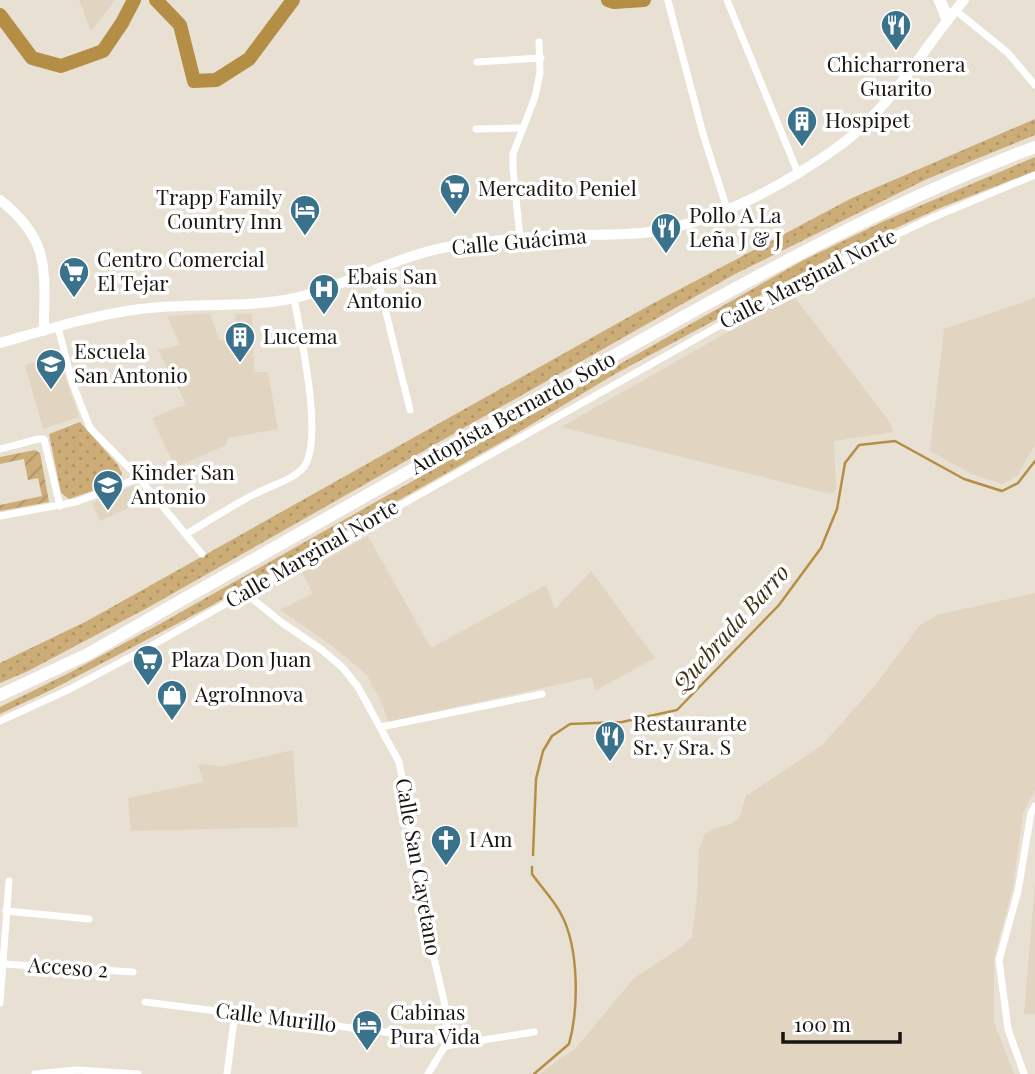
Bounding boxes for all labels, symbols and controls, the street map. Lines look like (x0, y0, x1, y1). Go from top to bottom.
restaurant icon: Chicharronera Guarito (879, 8, 913, 52)
place label: Chicharronera Guarito (827, 49, 966, 101)
building icon: Hospipet (785, 104, 819, 148)
place label: Hospipet (825, 105, 911, 133)
supermarket icon: Mercadito Peniel (438, 172, 472, 216)
place label: Mercadito Peniel (478, 173, 637, 201)
place label: Trapp Family Country Inn (156, 182, 282, 234)
hotel icon: Trapp Family Country Inn (288, 193, 322, 237)
place label: Pollo A La Leña J & J (689, 200, 782, 252)
restaurant icon: Pollo A La Leña J & J (649, 211, 683, 255)
street label: Calle Guácima (450, 220, 588, 260)
street label: Calle Marginal Norte (714, 220, 900, 334)
place label: Centro Comercial El Tejar (97, 244, 265, 296)
supermarket icon: Centro Comercial El Tejar (57, 255, 91, 299)
place label: Ebais San Antonio (346, 261, 438, 313)
hospital icon: Ebais San Antonio (307, 272, 341, 316)
building icon: Lucema (223, 320, 257, 364)
place label: Lucema (263, 321, 338, 349)
place label: Escuela San Antonio (74, 336, 188, 388)
street label: Autopista Bernardo Soto (404, 343, 619, 480)
school or university icon: Escuela San Antonio (34, 347, 68, 391)
place label: Kinder San Antonio (130, 457, 235, 509)
school or university icon: Kinder San Antonio (91, 468, 125, 512)
street label: Calle Marginal Norte (219, 491, 403, 613)
water label: Quebrada Barro (663, 557, 795, 699)
supermarket icon: Plaza Don Juan (131, 643, 165, 687)
place label: Plaza Don Juan (171, 644, 312, 672)
shop icon: AgroInnova (155, 678, 189, 722)
place label: AgroInnova (194, 679, 304, 707)
place label: Restaurante Sr. y Sra. S (633, 708, 747, 760)
restaurant icon: Restaurante Sr. y Sra. S (593, 719, 627, 763)
street label: Calle San Cayetano (391, 776, 449, 958)
church icon: I Am (429, 823, 463, 867)
place label: I Am (469, 824, 513, 852)
street label: Acceso 2 (26, 949, 109, 983)
street label: Calle Murillo (214, 995, 338, 1037)
place label: Cabinas Pura Vida (390, 997, 481, 1049)
scale bar (783, 1000, 900, 1044)
hotel icon: Cabinas Pura Vida (350, 1008, 384, 1052)
text: 100 m (794, 1009, 851, 1037)

